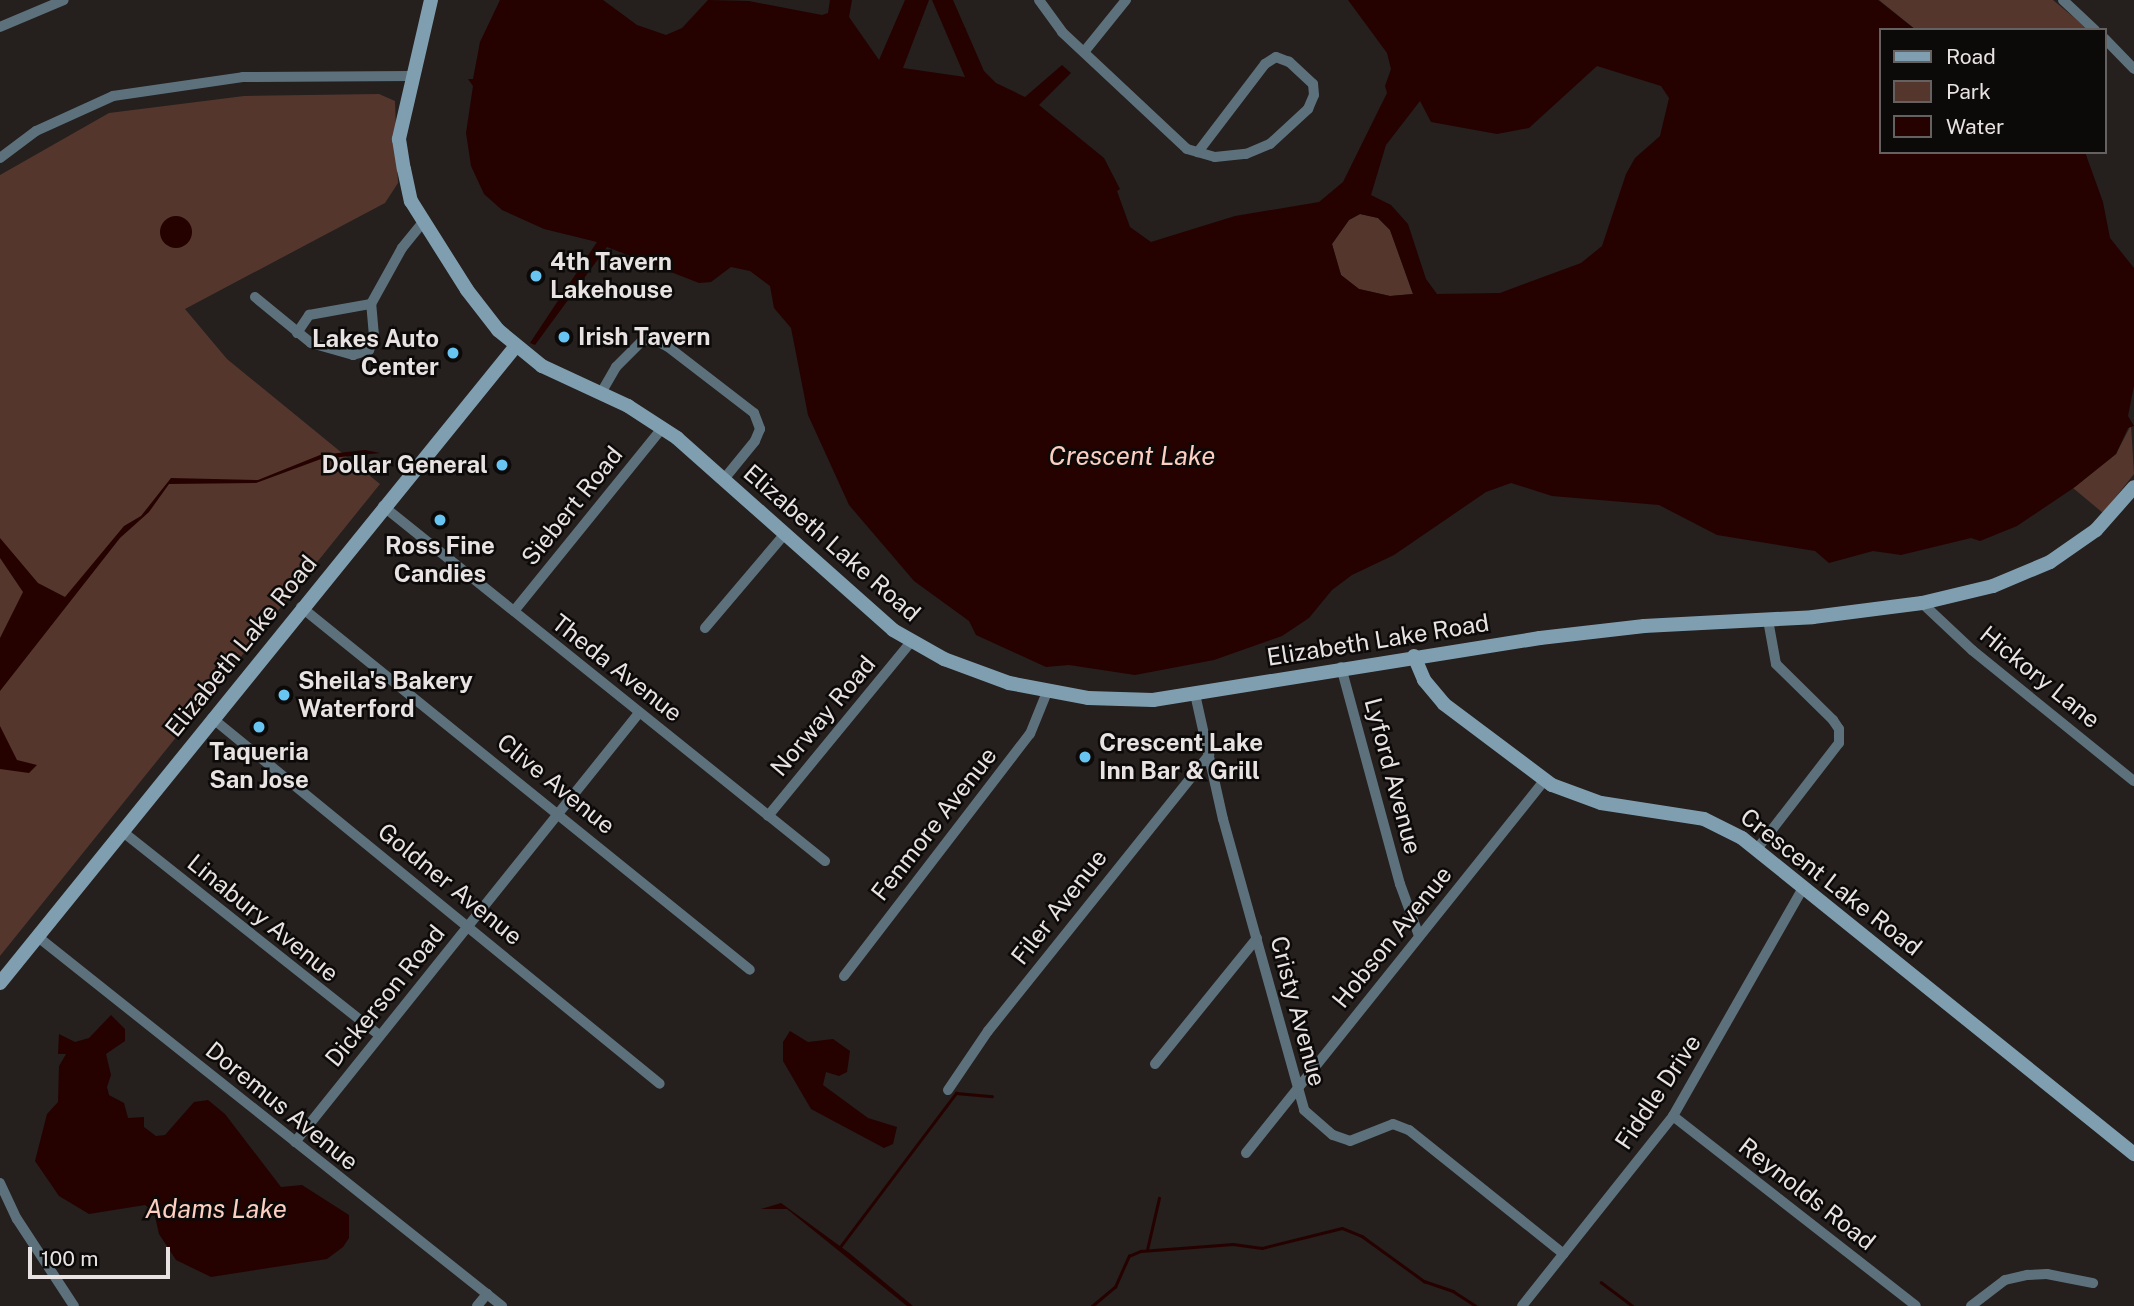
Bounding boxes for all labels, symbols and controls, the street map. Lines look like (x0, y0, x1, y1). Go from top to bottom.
legend (1878, 28, 2106, 154)
text: Road (1946, 44, 1996, 69)
text: Park (1946, 79, 1991, 104)
text: Water (1946, 114, 2004, 139)
place label: 4th Tavern Lakehouse (550, 248, 673, 304)
marker: 4th Tavern Lakehouse (528, 268, 544, 284)
place label: Irish Tavern (578, 323, 711, 351)
place label: Lakes Auto Center (312, 325, 439, 381)
marker: Irish Tavern (556, 329, 572, 345)
marker: Lakes Auto Center (445, 345, 461, 361)
water label: Crescent Lake (1049, 440, 1215, 472)
street label: Siebert Road (515, 441, 629, 571)
place label: Dollar General (321, 451, 488, 479)
marker: Dollar General (494, 457, 510, 473)
street label: Elizabeth Lake Road (738, 458, 926, 628)
marker: Ross Fine Candies (432, 512, 448, 528)
place label: Ross Fine Candies (385, 532, 495, 588)
street label: Elizabeth Lake Road (159, 550, 323, 742)
street label: Theda Avenue (546, 608, 688, 728)
street label: Elizabeth Lake Road (1265, 608, 1491, 672)
street label: Hickory Lane (1974, 620, 2106, 734)
street label: Norway Road (764, 650, 882, 782)
place label: Sheila's Bakery Waterford (298, 667, 473, 723)
marker: Sheila's Bakery Waterford (276, 687, 292, 703)
street label: Lyford Avenue (1358, 695, 1428, 857)
marker: Taqueria San Jose (251, 719, 267, 735)
street label: Clive Avenue (491, 728, 621, 840)
place label: Crescent Lake Inn Bar & Grill (1099, 729, 1263, 785)
place label: Taqueria San Jose (209, 738, 309, 794)
street label: Fenmore Avenue (865, 742, 1003, 906)
marker: Crescent Lake Inn Bar & Grill (1077, 749, 1093, 765)
street label: Crescent Lake Road (1735, 802, 1927, 962)
street label: Goldner Avenue (372, 817, 528, 951)
street label: Filer Avenue (1005, 844, 1113, 970)
street label: Linabury Avenue (182, 848, 344, 988)
street label: Hobson Avenue (1326, 860, 1458, 1014)
street label: Dickerson Road (319, 920, 451, 1072)
street label: Cristy Avenue (1264, 933, 1332, 1089)
street label: Fiddle Drive (1609, 1029, 1707, 1155)
street label: Doremus Avenue (200, 1036, 364, 1176)
street label: Reynolds Road (1733, 1132, 1881, 1256)
water label: Adams Lake (145, 1193, 287, 1225)
scale bar (32, 1232, 173, 1276)
text: 100 m (41, 1246, 98, 1271)

